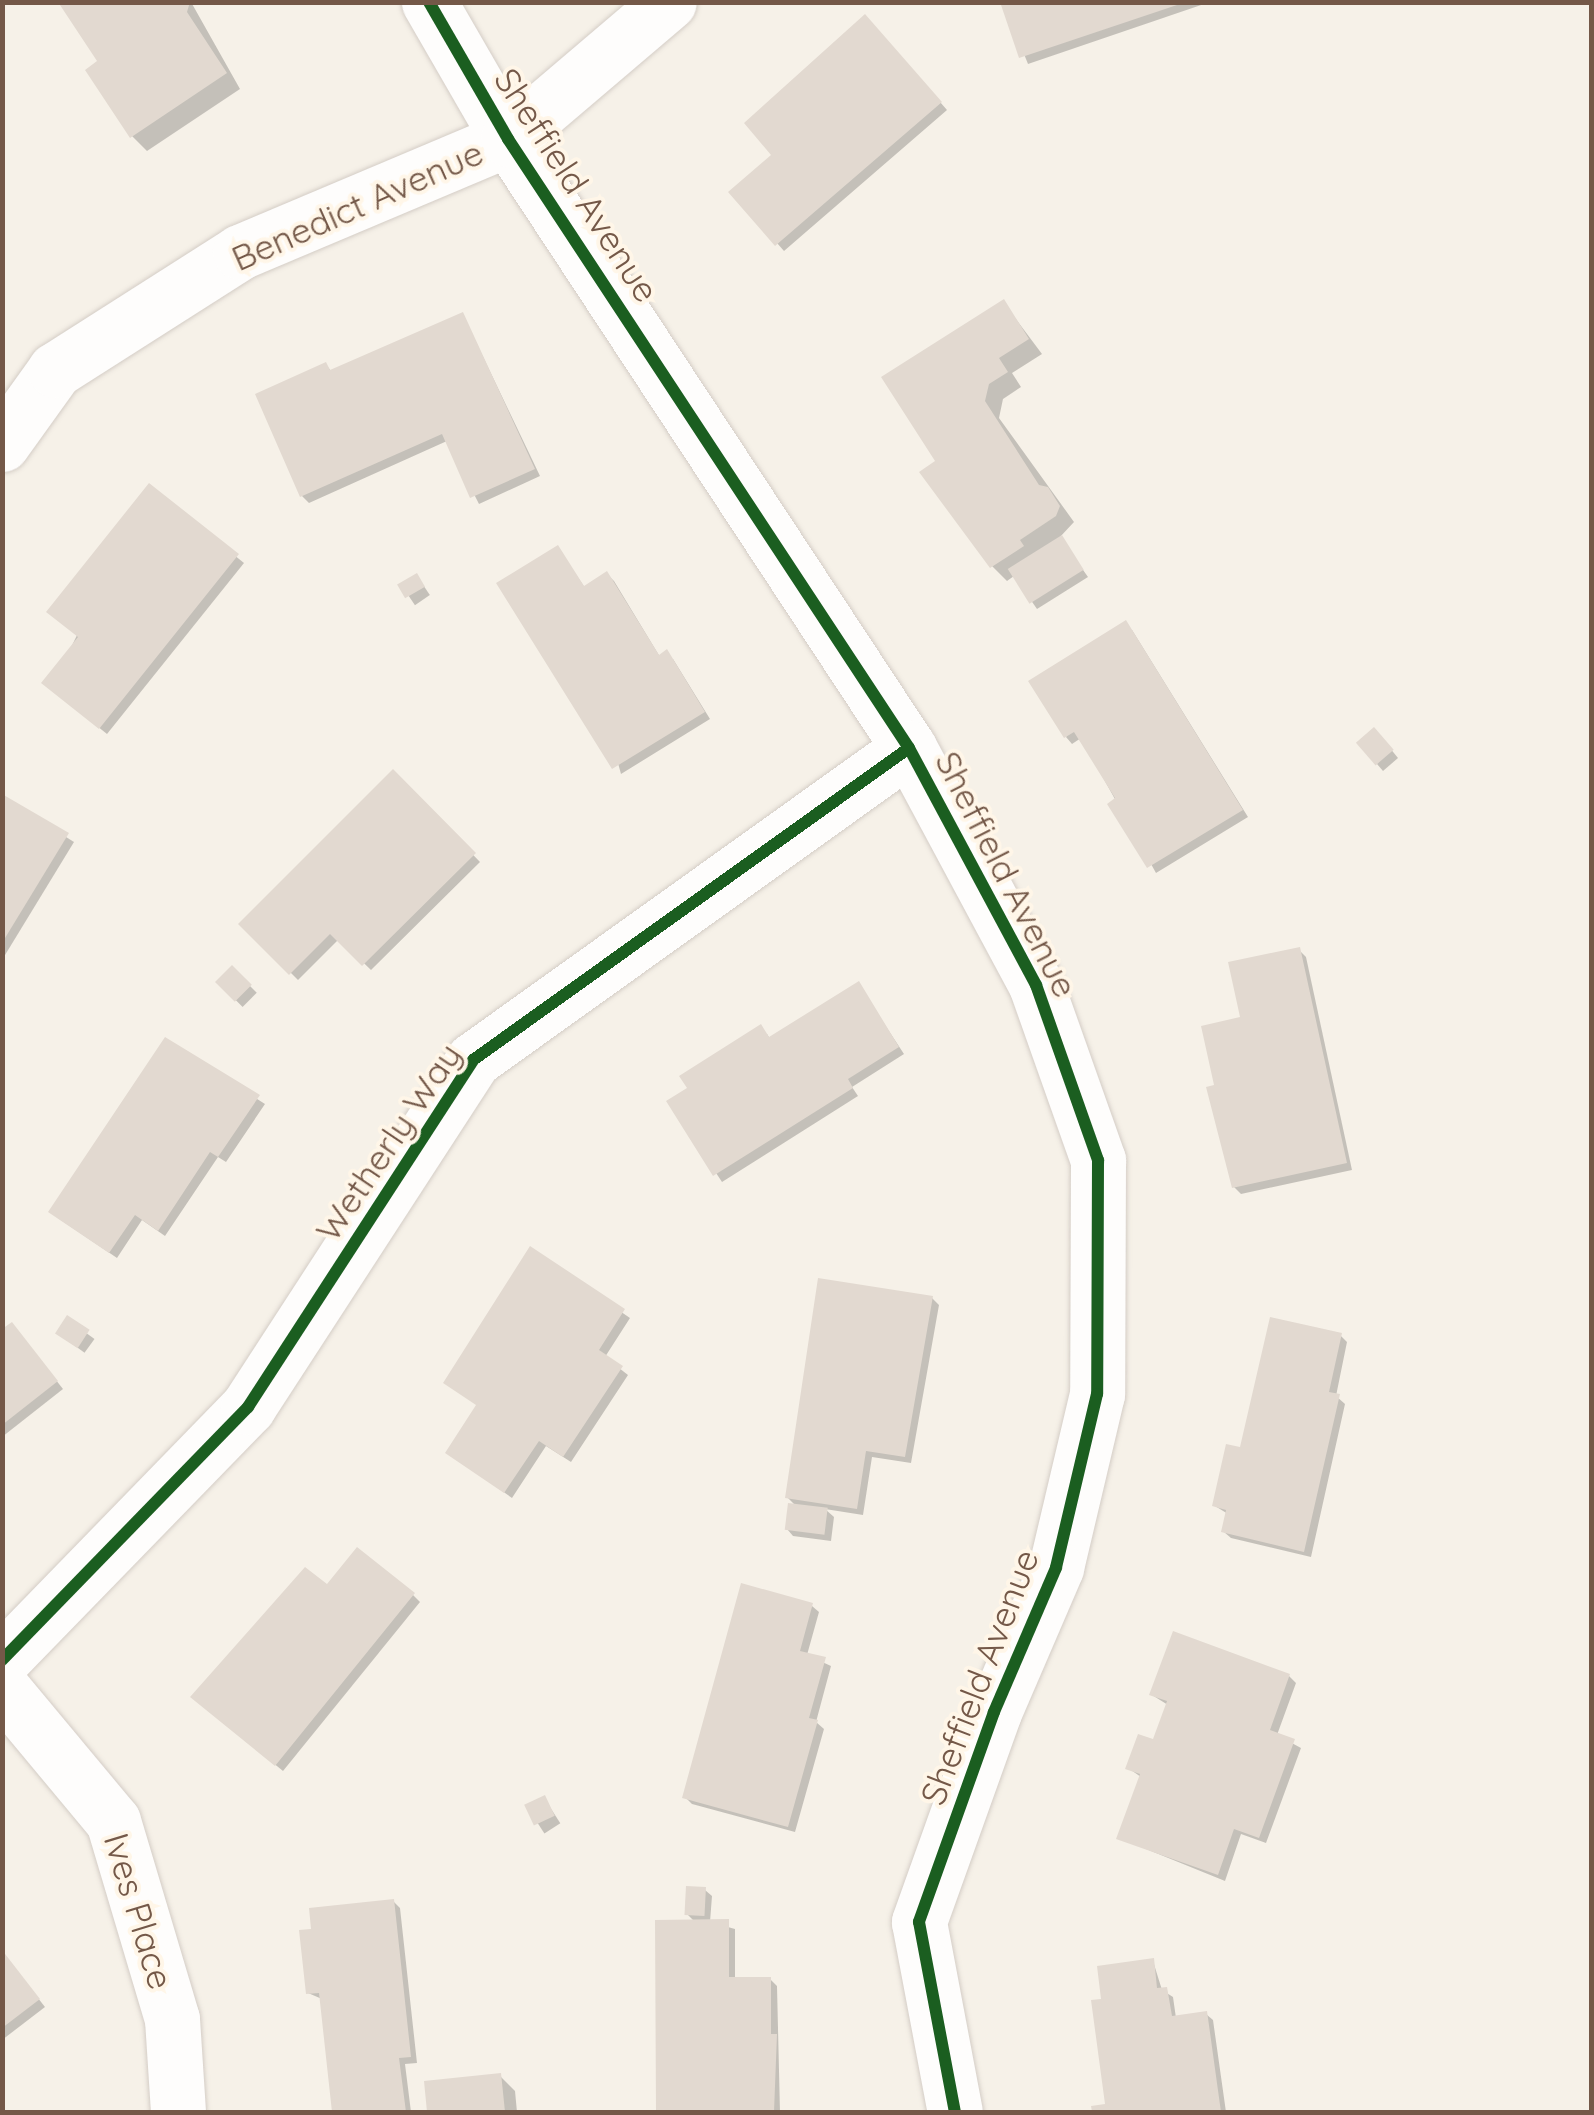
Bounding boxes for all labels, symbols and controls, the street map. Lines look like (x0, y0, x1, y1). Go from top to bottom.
street label: Sheffield Avenue (486, 60, 668, 310)
street label: Benedict Avenue (225, 131, 489, 279)
street label: Sheffield Avenue (927, 744, 1087, 1004)
street label: Wetherly Way (306, 1035, 470, 1249)
street label: Sheffield Avenue (911, 1543, 1047, 1811)
street label: Ives Place (95, 1828, 183, 1994)

